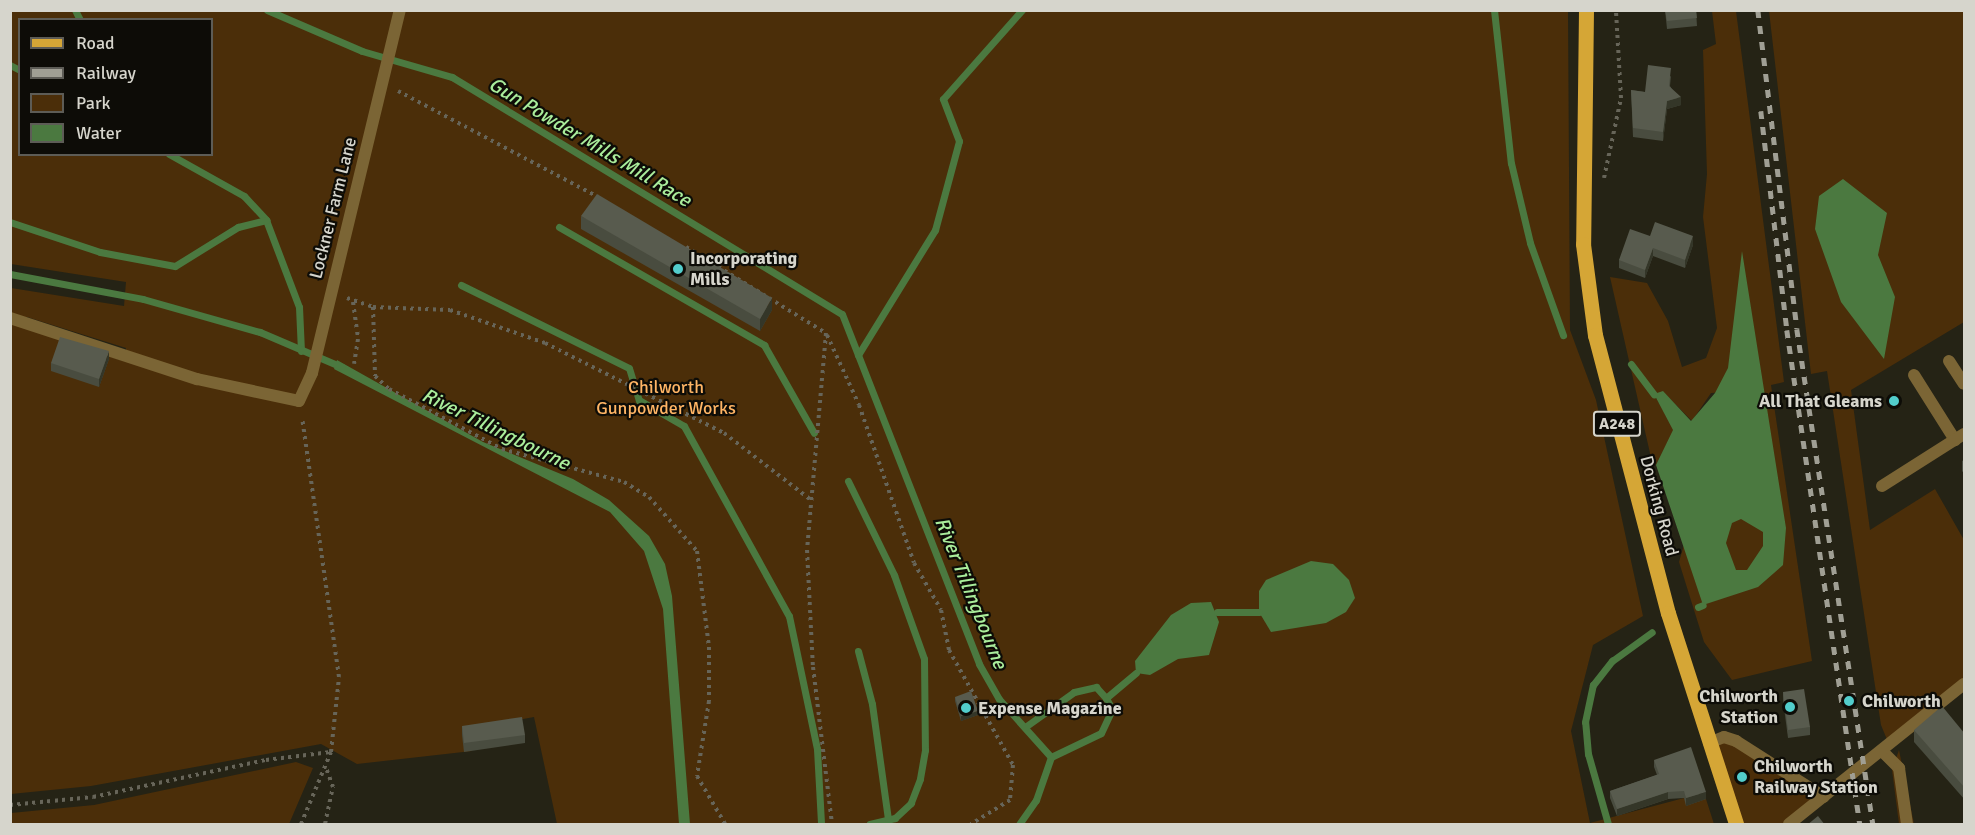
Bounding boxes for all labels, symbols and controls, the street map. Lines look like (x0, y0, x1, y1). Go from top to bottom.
legend (18, 18, 213, 156)
text: Road (76, 32, 115, 54)
text: Railway (76, 62, 136, 84)
water label: Gun Powder Mills Mill Race (484, 72, 696, 212)
text: Park (76, 92, 111, 114)
text: Water (76, 122, 121, 144)
street label: Lockner Farm Lane (305, 135, 361, 281)
place label: Incorporating Mills (690, 248, 797, 290)
marker: Incorporating Mills (671, 262, 685, 276)
park label: Chilworth Gunpowder Works (596, 377, 736, 420)
water label: River Tillingbourne (418, 383, 574, 475)
place label: All That Gleams (1759, 390, 1882, 412)
marker: All That Gleams (1887, 394, 1901, 408)
road number: A248 (1592, 411, 1642, 437)
street label: Dorking Road (1635, 453, 1683, 559)
water label: River Tillingbourne (930, 514, 1012, 672)
place label: Chilworth Station (1699, 686, 1778, 728)
place label: Chilworth (1862, 690, 1941, 712)
marker: Chilworth (1840, 692, 1858, 710)
place label: Expense Magazine (978, 697, 1122, 719)
marker: Chilworth Station (1783, 700, 1797, 714)
marker: Expense Magazine (959, 701, 973, 715)
place label: Chilworth Railway Station (1754, 756, 1878, 798)
marker: Chilworth Railway Station (1735, 770, 1749, 784)

